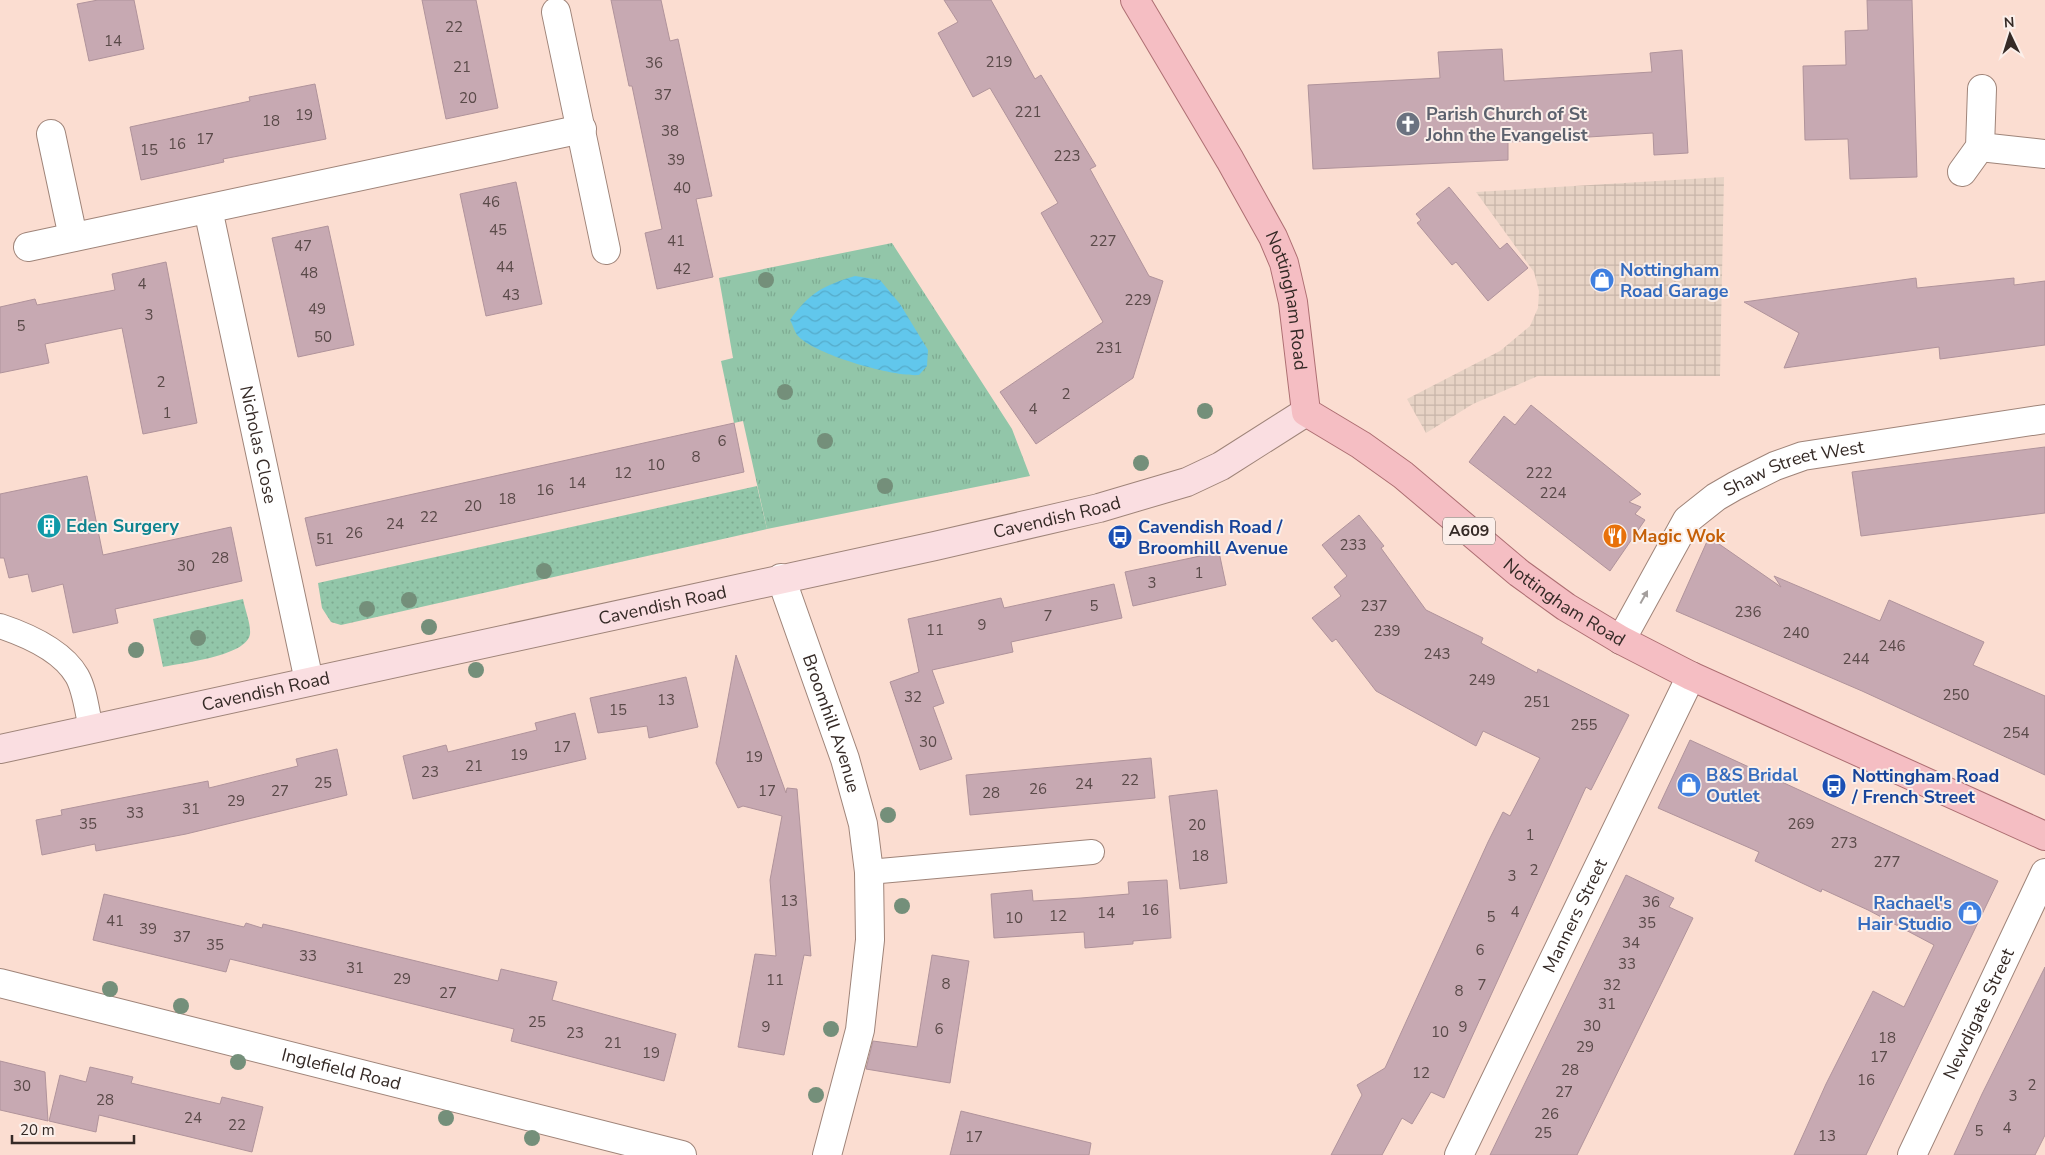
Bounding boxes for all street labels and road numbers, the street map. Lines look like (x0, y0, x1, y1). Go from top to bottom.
street label: Nottingham Road (1260, 227, 1313, 372)
street label: Nicholas Close (234, 384, 283, 506)
street label: Shaw Street West (1719, 435, 1866, 502)
street label: Cavendish Road (991, 490, 1124, 544)
road number: A609 (1443, 518, 1495, 544)
street label: Nottingham Road (1498, 553, 1630, 652)
street label: Cavendish Road (596, 580, 729, 631)
street label: Broomhill Avenue (797, 651, 866, 795)
street label: Cavendish Road (200, 666, 332, 717)
street label: Manners Street (1537, 854, 1613, 977)
street label: Newdigate Street (1937, 944, 2020, 1083)
street label: Inglefield Road (279, 1043, 403, 1096)

